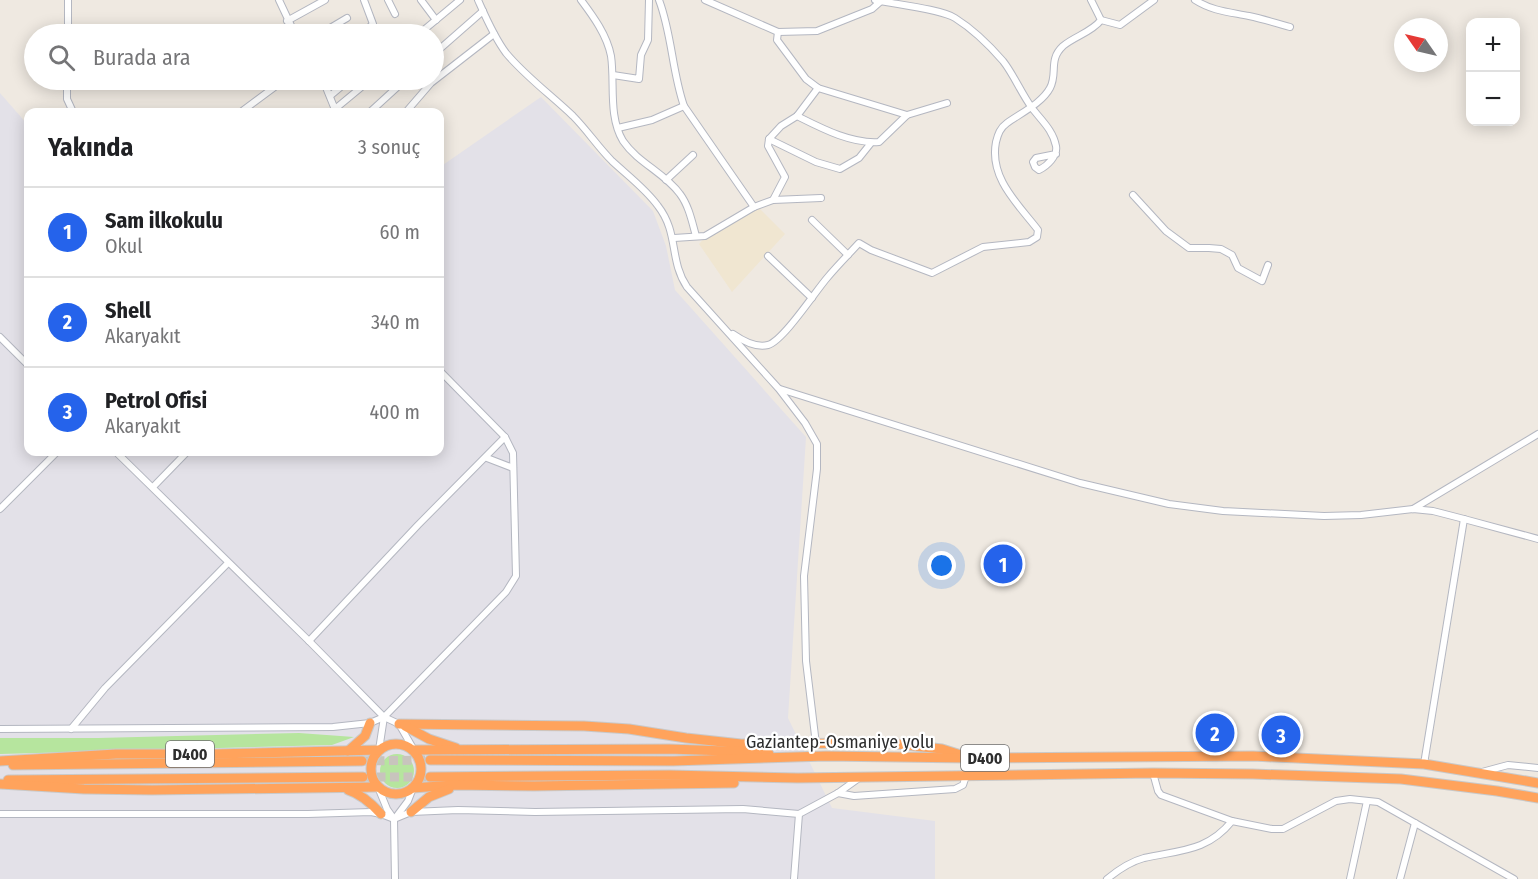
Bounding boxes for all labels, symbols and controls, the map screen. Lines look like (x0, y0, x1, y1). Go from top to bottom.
north arrow (1394, 18, 1448, 72)
map controls (1466, 18, 1520, 126)
button: + (1466, 18, 1520, 72)
search box (24, 24, 444, 90)
icon: search (45, 41, 78, 74)
text: Burada ara (93, 44, 191, 71)
button: − (1466, 72, 1520, 126)
text: Yakında (48, 132, 133, 163)
text: 3 sonuç (358, 135, 420, 159)
text: Sam ilkokulu (105, 207, 223, 234)
text: 1 (63, 220, 72, 244)
text: 60 m (380, 220, 420, 244)
text: Okul (105, 234, 142, 258)
text: Shell (105, 297, 151, 324)
text: 2 (63, 310, 72, 334)
text: 340 m (371, 310, 420, 334)
text: Akaryakıt (105, 324, 181, 348)
text: Petrol Ofisi (105, 387, 207, 414)
text: 3 (63, 400, 72, 424)
text: 400 m (369, 400, 420, 424)
text: Akaryakıt (105, 414, 181, 438)
pin: 1 (984, 542, 1022, 586)
your location (927, 551, 956, 580)
pin: 2 (1196, 710, 1234, 756)
pin: 3 (1262, 712, 1300, 758)
street label: Gaziantep-Osmaniye yolu (746, 731, 934, 753)
road number: D400 (166, 741, 214, 767)
road number: D400 (961, 745, 1009, 771)

